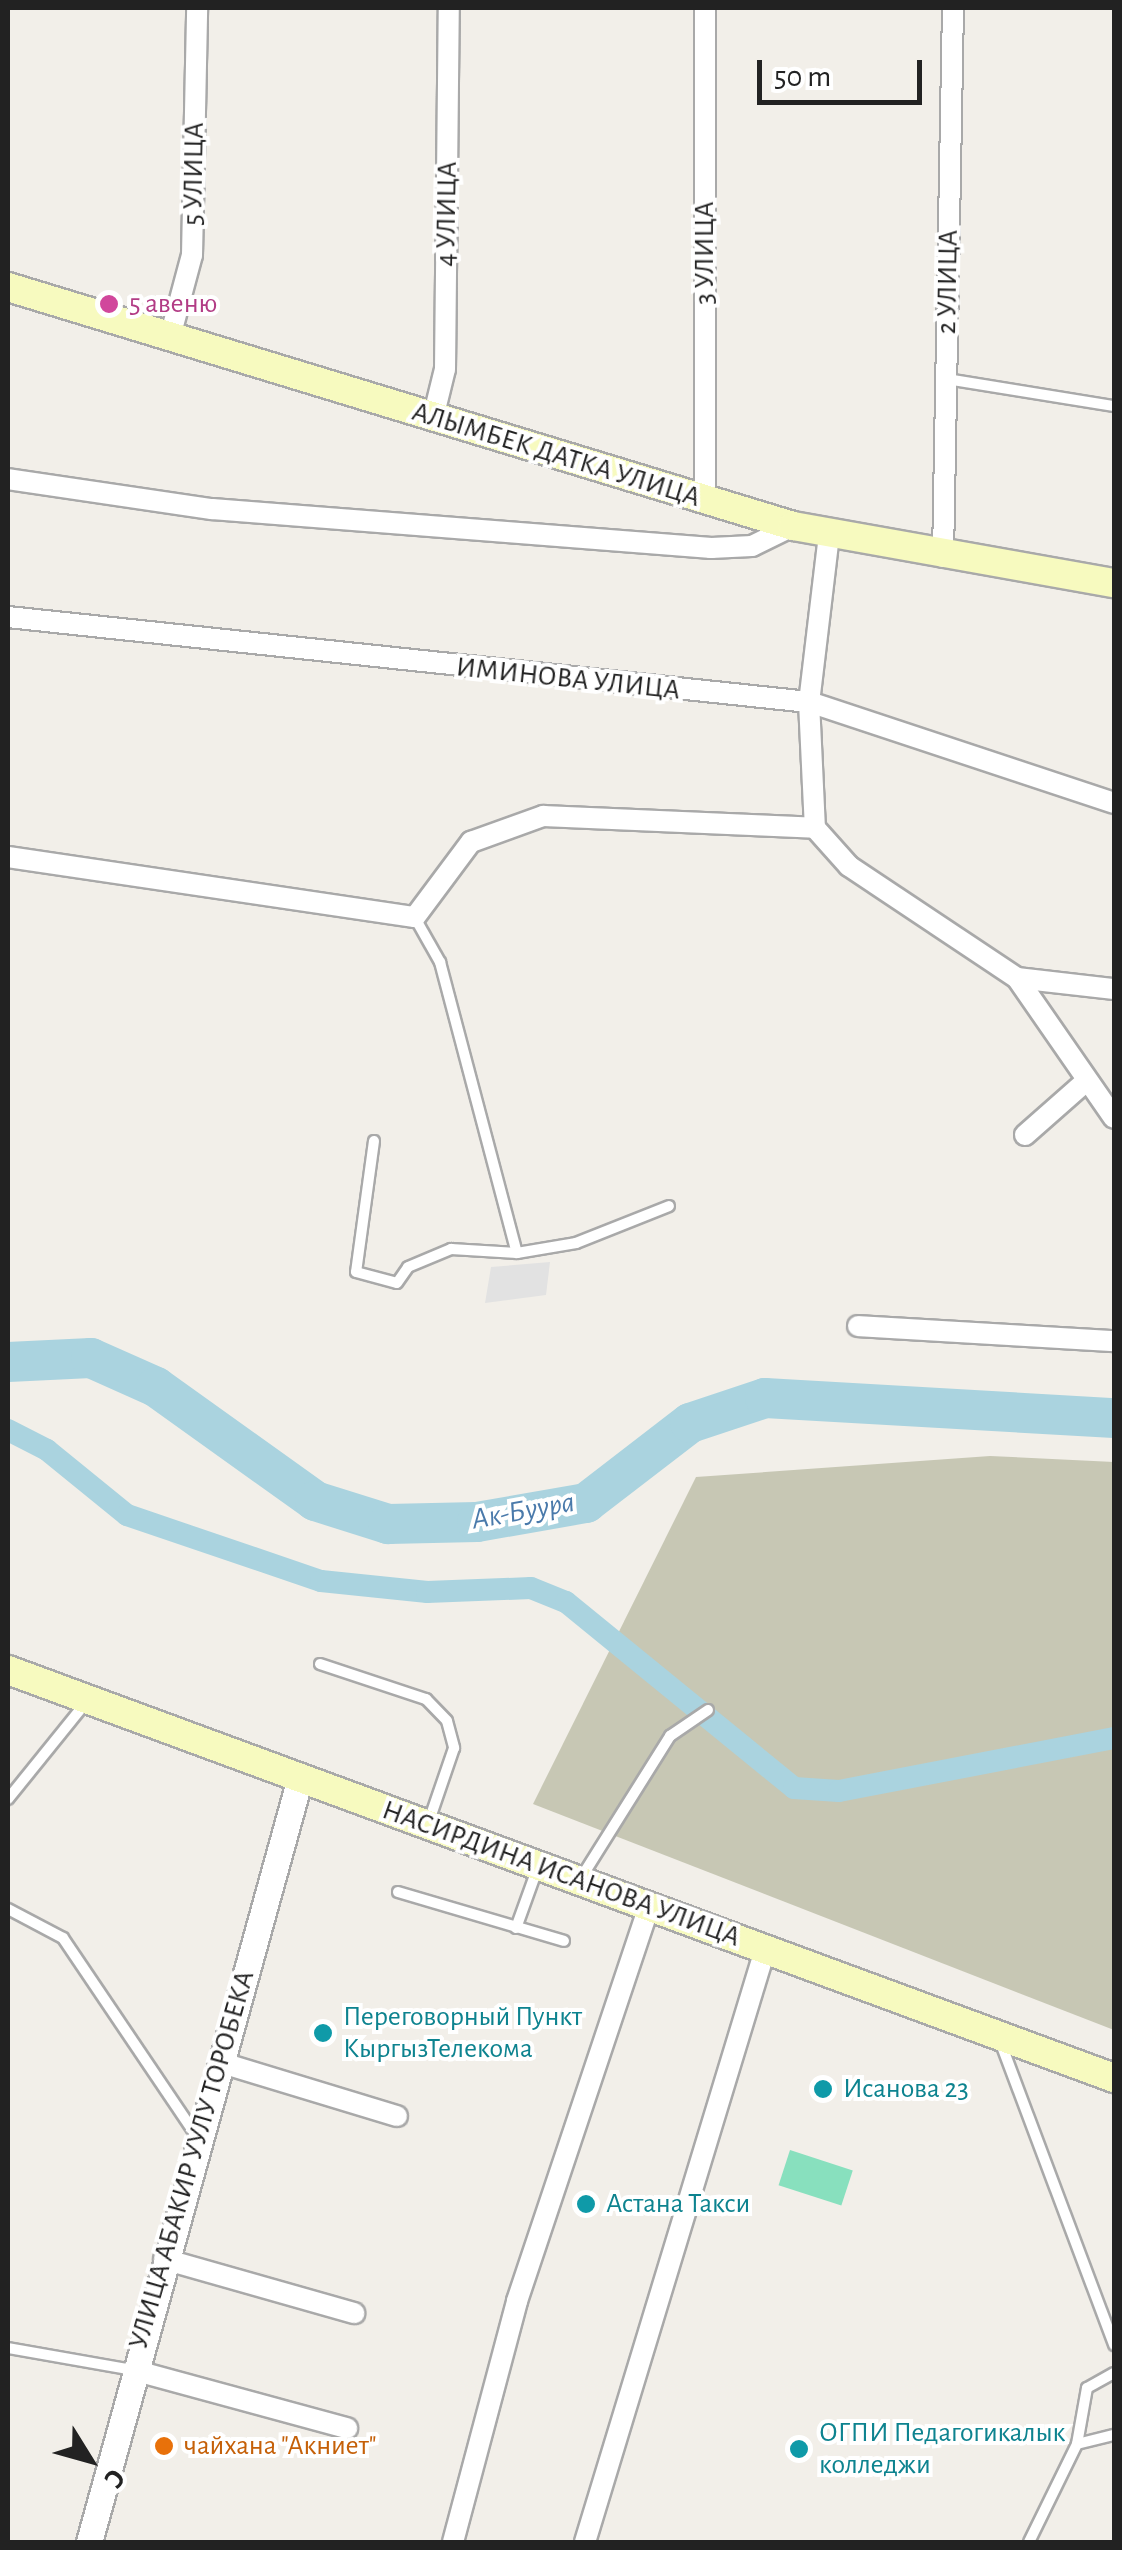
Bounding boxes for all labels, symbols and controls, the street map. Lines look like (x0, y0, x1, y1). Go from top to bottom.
scale bar (762, 40, 927, 102)
text: 50 m (774, 62, 831, 92)
street label: 5 УЛИЦА (176, 122, 212, 226)
street label: 4 УЛИЦА (429, 161, 465, 267)
street label: 3 УЛИЦА (688, 201, 722, 305)
street label: 2 УЛИЦА (930, 229, 966, 335)
place label: 5 авеню (129, 287, 217, 321)
marker: 5 авеню (98, 293, 120, 315)
street label: АЛЫМБЕК ДАТКА УЛИЦА (408, 395, 704, 515)
street label: ИМИНОВА УЛИЦА (454, 651, 682, 707)
water label: Ак-Буура (469, 1484, 577, 1538)
street label: НАСИРДИНА ИСАНОВА УЛИЦА (377, 1793, 745, 1955)
street label: УЛИЦА АБАКИР УУЛУ ТОРОБЕКА (122, 1967, 262, 2353)
place label: Переговорный Пункт КыргызТелекома (343, 2000, 582, 2066)
marker: Переговорный Пункт КыргызТелекома (312, 2022, 334, 2044)
place label: Исанова 23 (843, 2072, 969, 2106)
marker: Исанова 23 (812, 2078, 834, 2100)
place label: Астана Такси (606, 2187, 750, 2221)
marker: Астана Такси (575, 2193, 597, 2215)
north arrow (40, 2410, 140, 2510)
place label: ОГПИ Педагогикалык колледжи (819, 2416, 1065, 2482)
place label: чайхана "Акниет" (184, 2429, 377, 2463)
marker: чайхана "Акниет" (153, 2435, 175, 2457)
marker: ОГПИ Педагогикалык колледжи (788, 2438, 810, 2460)
text: С (98, 2463, 130, 2493)

